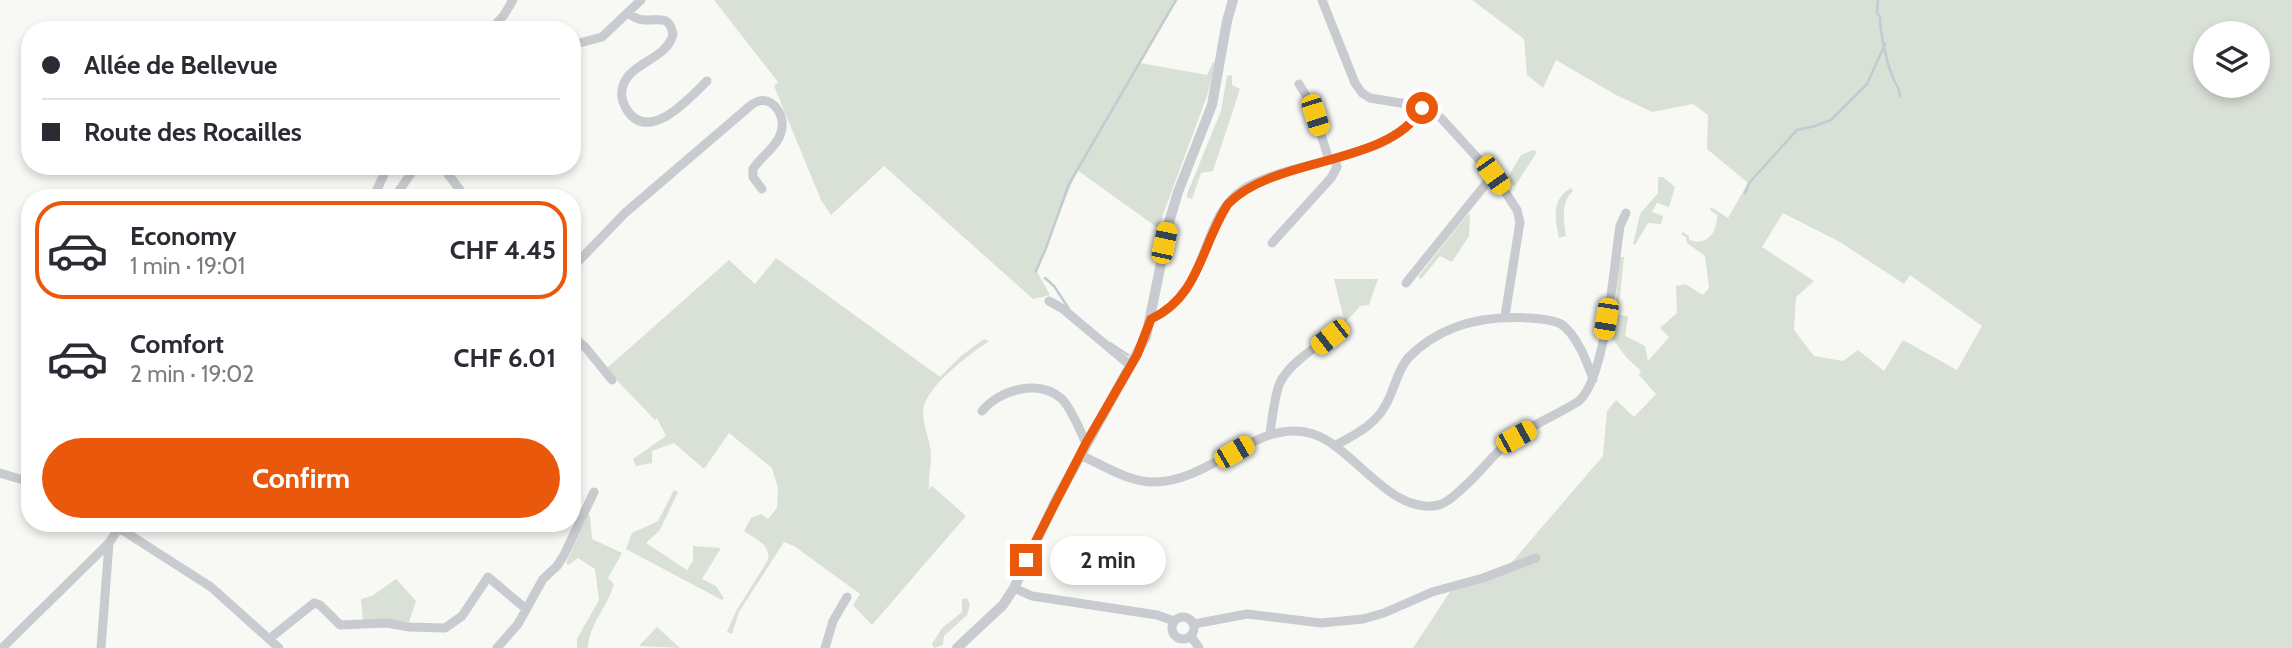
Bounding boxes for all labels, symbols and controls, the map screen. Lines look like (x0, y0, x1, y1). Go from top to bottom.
map controls (2193, 21, 2270, 98)
button: layers (2193, 21, 2270, 98)
text: Allée de Bellevue (84, 49, 277, 81)
car (1299, 92, 1332, 138)
route start (1406, 92, 1438, 124)
text: Route des Rocailles (84, 116, 302, 148)
car (1473, 152, 1514, 198)
icon: car (46, 219, 109, 282)
text: Economy (130, 220, 236, 252)
car (1150, 220, 1179, 266)
text: CHF 4.45 (450, 234, 556, 266)
text: 1 min · 19:01 (130, 252, 245, 280)
car (1593, 297, 1620, 341)
car (1307, 316, 1354, 358)
icon: car (46, 327, 109, 390)
text: Comfort (130, 328, 224, 360)
text: CHF 6.01 (454, 342, 556, 374)
text: 2 min · 19:02 (130, 360, 254, 388)
car (1493, 418, 1540, 456)
car (1211, 432, 1258, 472)
button: Confirm (42, 438, 560, 518)
callout: 2 min (1050, 536, 1166, 584)
route end (1010, 544, 1042, 576)
text: 2 min (1080, 546, 1136, 574)

